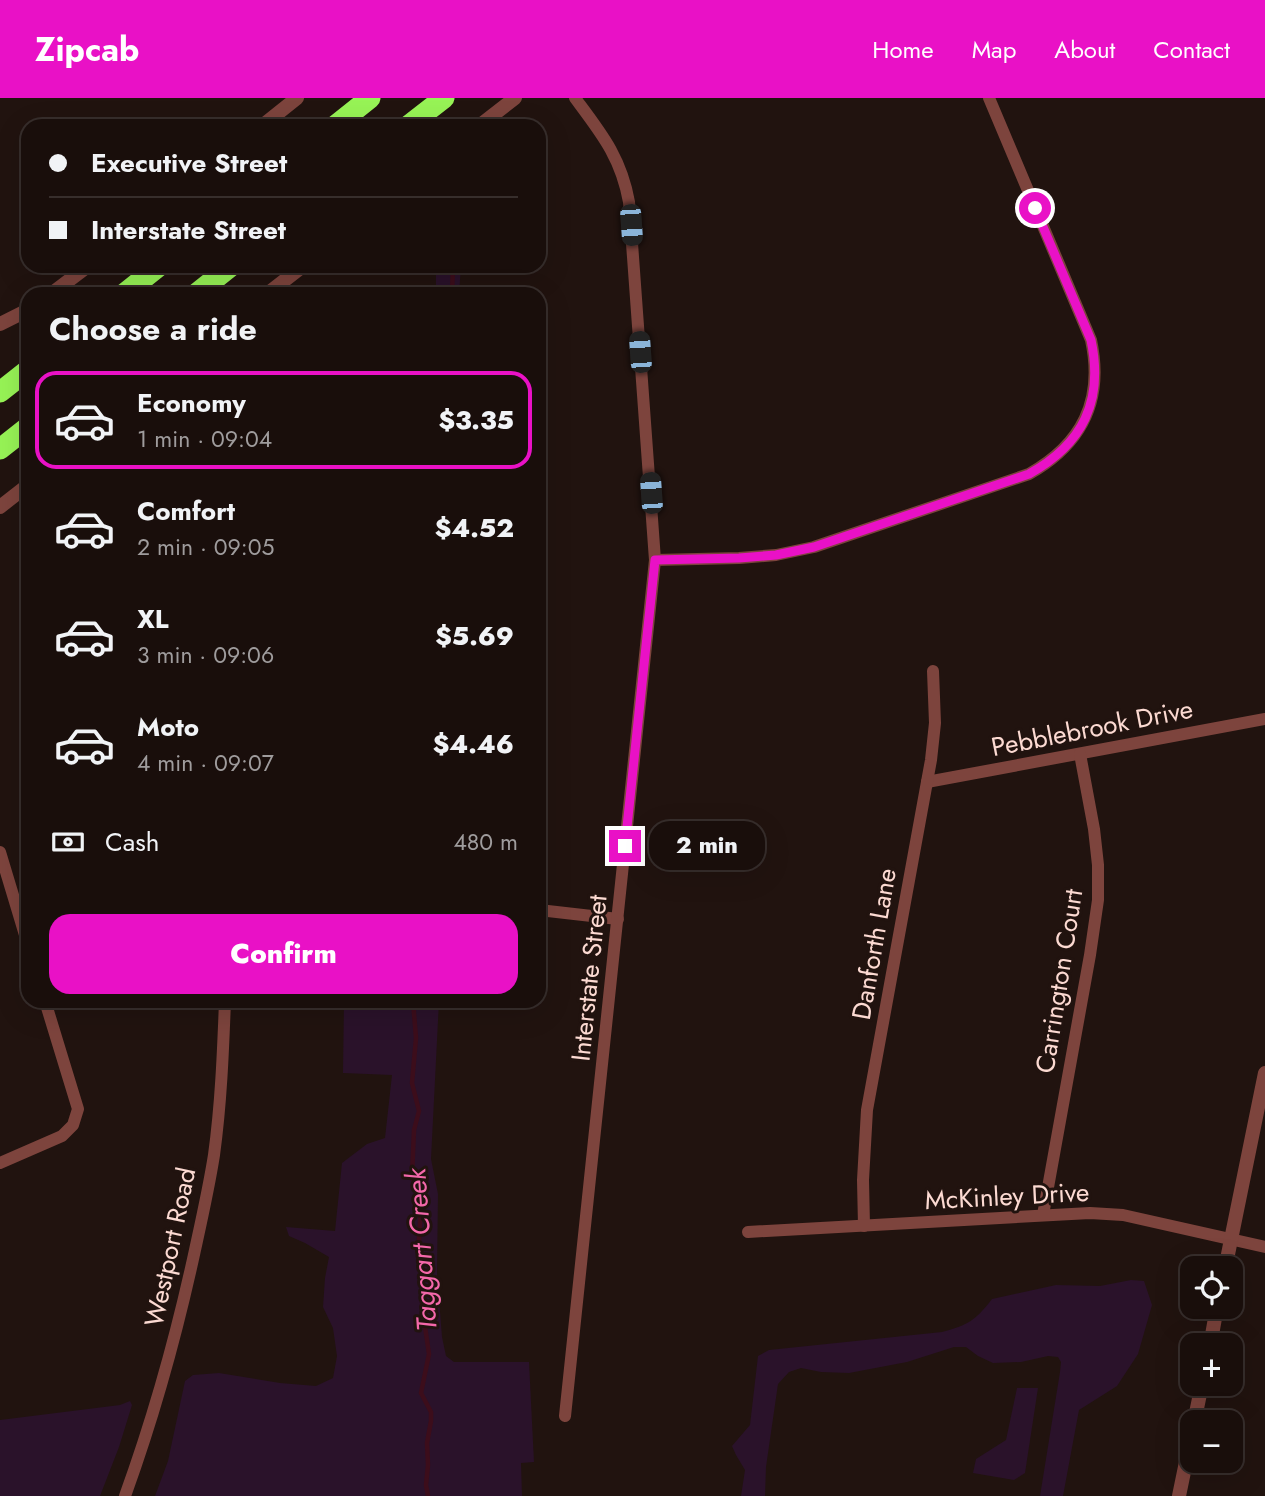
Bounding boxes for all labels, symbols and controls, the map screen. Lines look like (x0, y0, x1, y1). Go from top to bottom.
text: Zipcab (35, 26, 139, 73)
text: Home (872, 32, 934, 67)
text: Map (972, 32, 1016, 67)
text: About (1054, 32, 1115, 67)
text: Contact (1153, 32, 1230, 67)
text: Executive Street (91, 144, 287, 182)
route start (1019, 192, 1051, 224)
car (620, 203, 643, 247)
text: Interstate Street (91, 211, 286, 249)
text: Choose a ride (49, 306, 257, 352)
car (629, 330, 652, 374)
text: Economy (137, 384, 246, 422)
icon: car (53, 389, 116, 452)
text: $3.35 (439, 401, 514, 439)
text: 1 min · 09:04 (137, 422, 272, 456)
car (640, 471, 663, 515)
text: Comfort (137, 492, 235, 530)
icon: car (53, 497, 116, 560)
text: $4.52 (435, 509, 514, 547)
text: 2 min · 09:05 (137, 530, 274, 564)
text: XL (137, 600, 169, 638)
icon: car (53, 605, 116, 668)
text: $5.69 (435, 617, 514, 655)
text: 3 min · 09:06 (137, 638, 274, 672)
street label: Pebblebrook Drive (988, 690, 1196, 766)
text: Moto (137, 708, 199, 746)
icon: car (53, 713, 116, 776)
text: $4.46 (433, 725, 514, 763)
text: 4 min · 09:07 (137, 746, 274, 780)
callout: 2 min (650, 822, 765, 870)
icon: cash (49, 823, 87, 861)
text: Cash (105, 823, 159, 861)
text: 480 m (453, 825, 518, 859)
text: 2 min (676, 828, 738, 862)
route end (609, 830, 641, 862)
street label: Danforth Lane (842, 865, 906, 1023)
street label: Carrington Court (1026, 885, 1092, 1076)
street label: Interstate Street (561, 892, 617, 1063)
button: Confirm (49, 914, 518, 994)
street label: Westport Road (135, 1164, 205, 1330)
water label: Taggart Creek (395, 1166, 448, 1333)
street label: McKinley Drive (924, 1173, 1090, 1219)
map controls (1180, 1256, 1243, 1473)
button: locate (1180, 1256, 1243, 1319)
button: + (1180, 1333, 1243, 1396)
button: − (1180, 1410, 1243, 1473)

